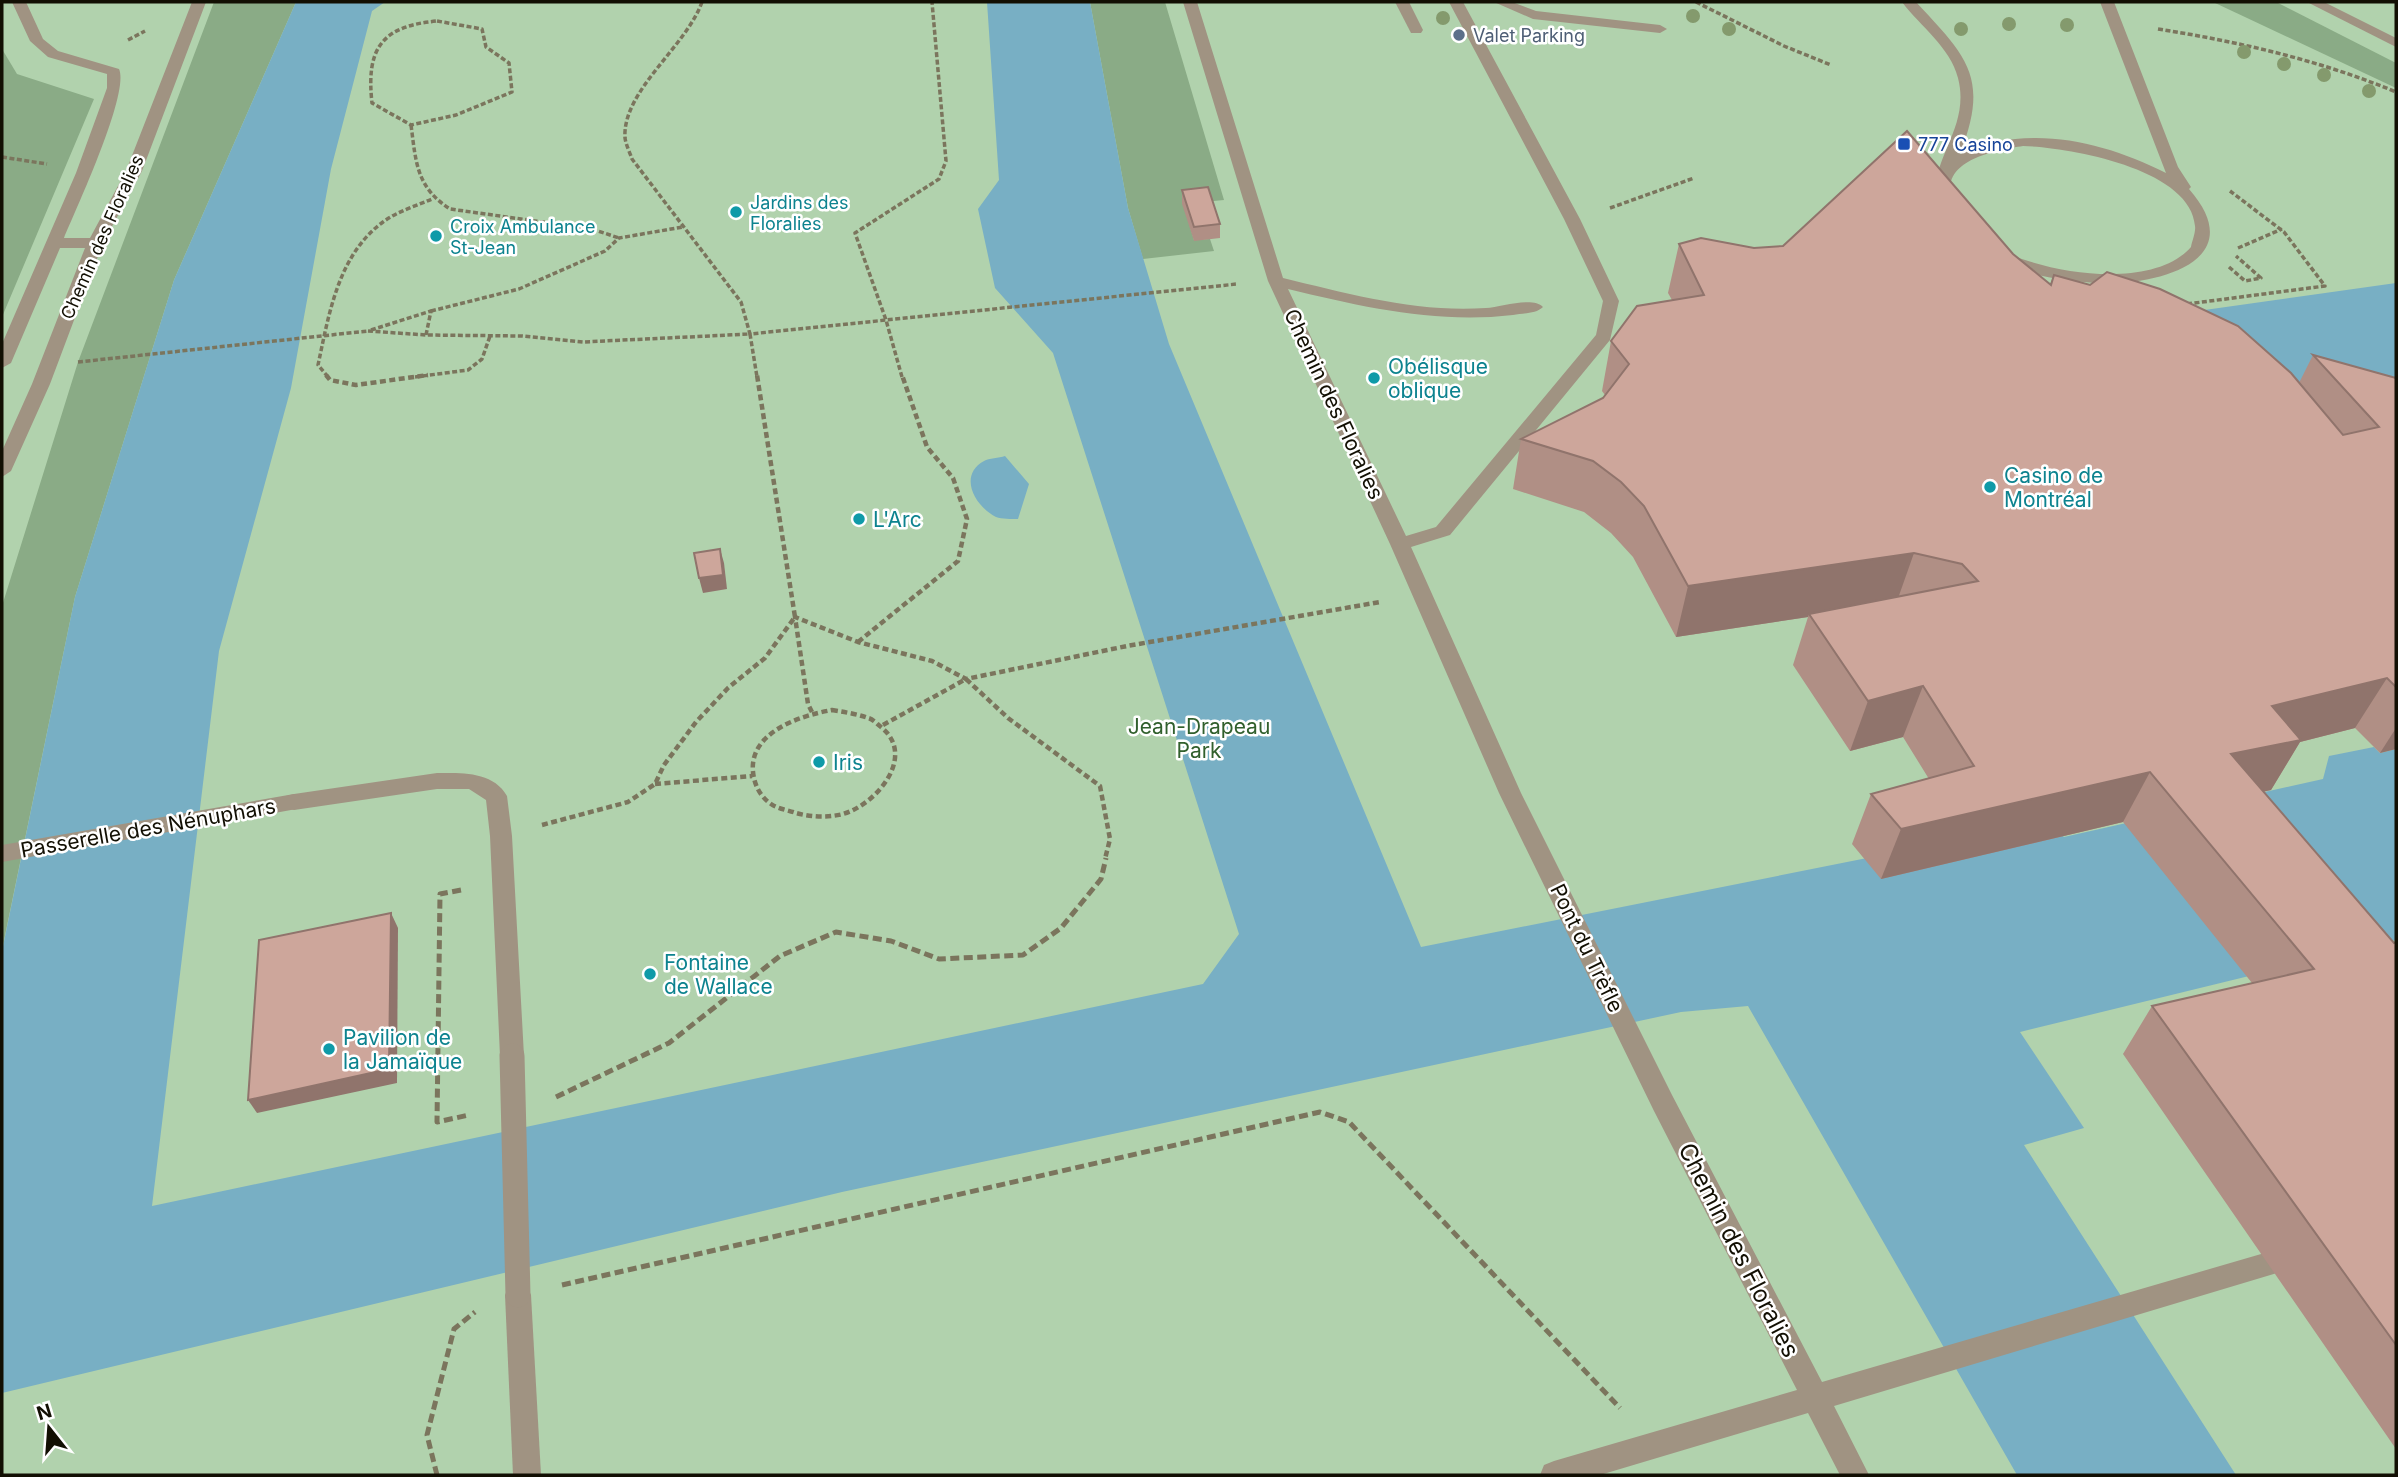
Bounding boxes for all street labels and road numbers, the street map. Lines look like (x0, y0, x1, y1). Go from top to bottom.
street label: Chemin des Floralies (56, 152, 148, 322)
street label: Chemin des Floralies (1279, 305, 1389, 503)
street label: Passerelle des Nénuphars (18, 793, 278, 863)
street label: Pont du Trèfle (1545, 880, 1629, 1016)
street label: Chemin des Floralies (1672, 1138, 1806, 1362)

